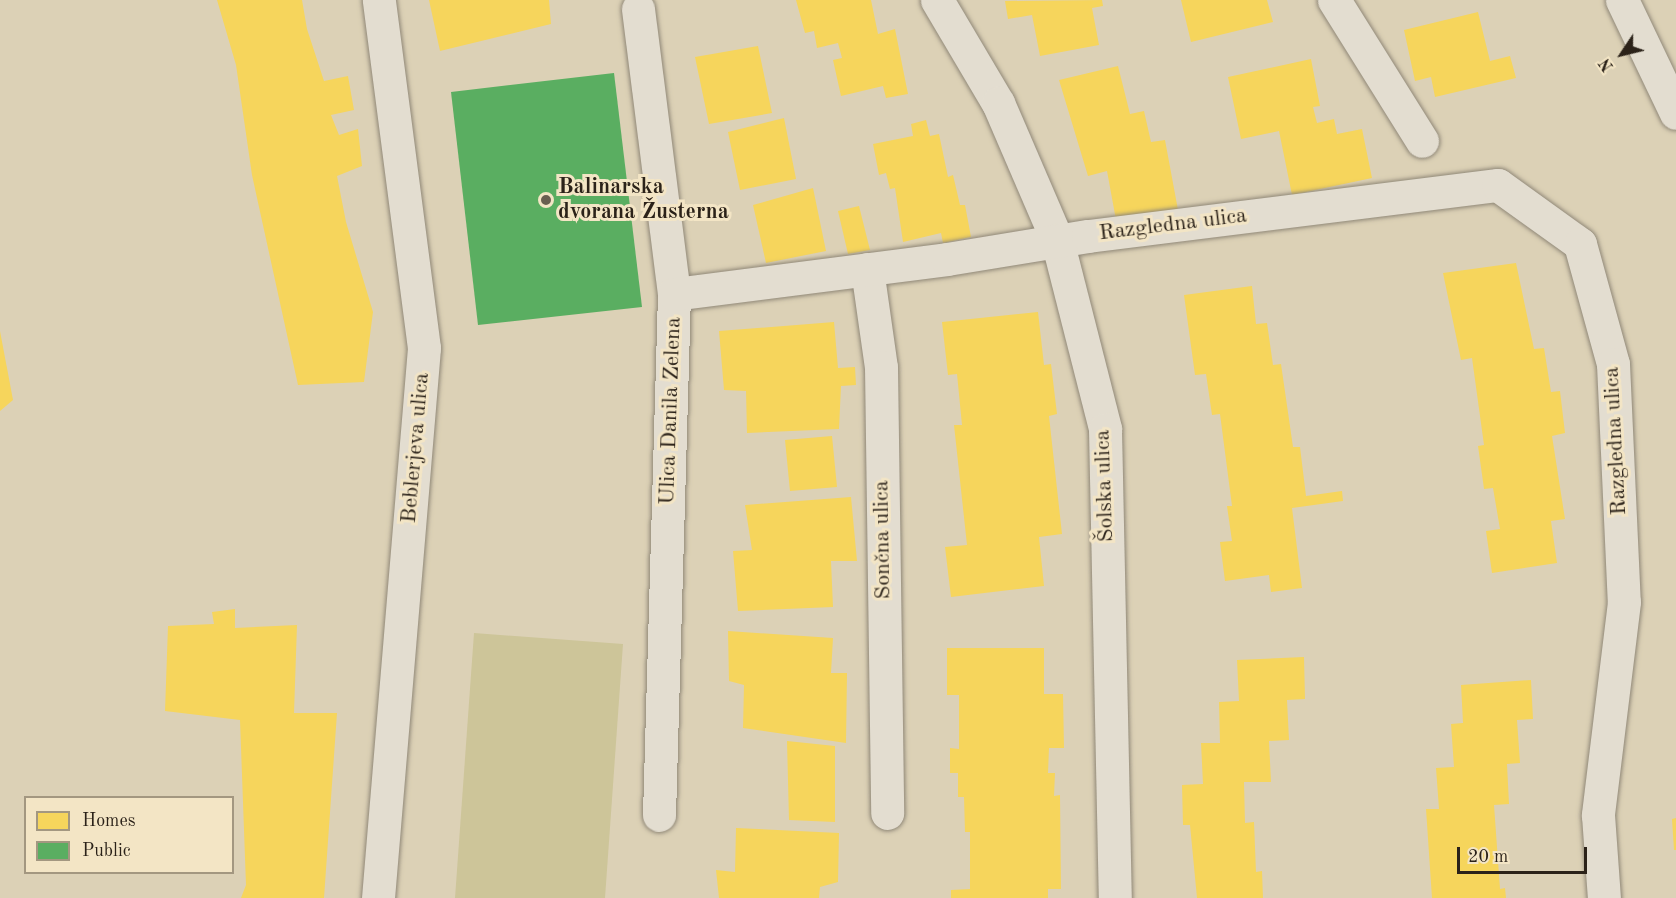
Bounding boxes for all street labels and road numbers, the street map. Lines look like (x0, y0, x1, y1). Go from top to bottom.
street label: Razgledna ulica (1098, 203, 1248, 247)
street label: Ulica Danila Zelena (655, 317, 687, 505)
street label: Razgledna ulica (1599, 366, 1633, 516)
street label: Beblerjeva ulica (396, 372, 436, 524)
street label: Šolska ulica (1090, 429, 1120, 543)
street label: Sončna ulica (869, 480, 897, 600)

